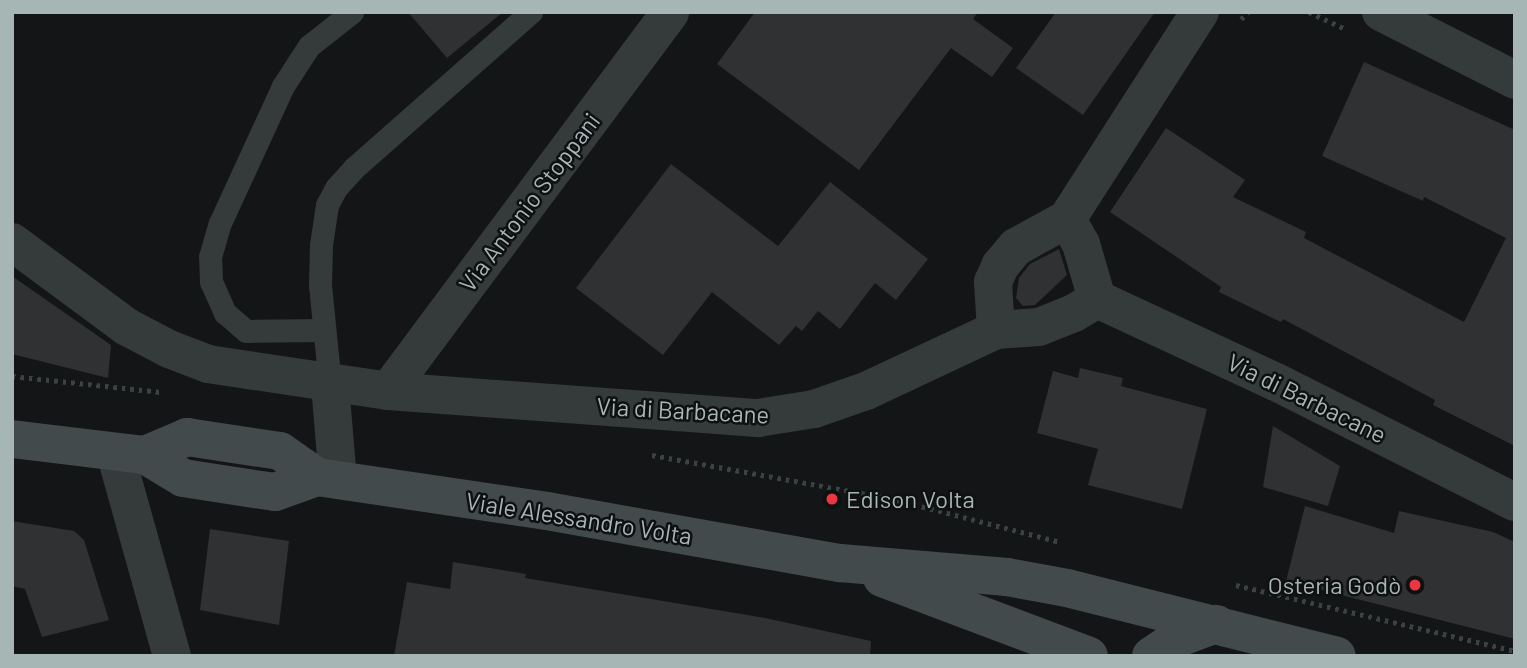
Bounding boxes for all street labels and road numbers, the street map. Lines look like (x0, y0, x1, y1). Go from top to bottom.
street label: Via Antonio Stoppani (452, 107, 606, 297)
street label: Via di Barbacane (1223, 347, 1391, 449)
street label: Via di Barbacane (596, 391, 770, 429)
street label: Viale Alessandro Volta (464, 486, 694, 550)

